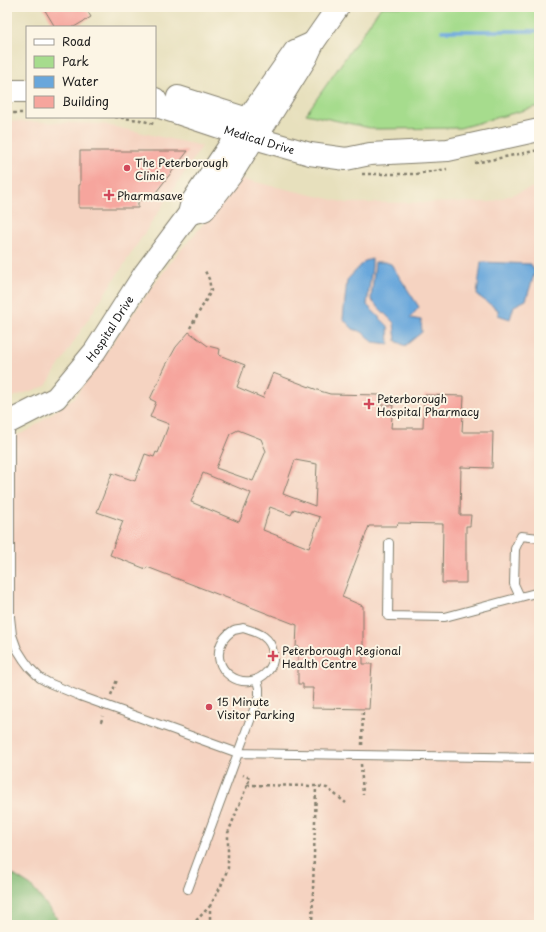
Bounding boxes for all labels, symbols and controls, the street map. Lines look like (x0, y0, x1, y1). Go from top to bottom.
legend (26, 26, 156, 118)
text: Road (62, 32, 91, 50)
text: Park (62, 52, 89, 70)
text: Water (62, 72, 99, 90)
text: Building (62, 92, 109, 110)
street label: Medical Drive (222, 120, 297, 158)
place label: The Peterborough Clinic (135, 154, 228, 184)
marker: The Peterborough Clinic (122, 163, 132, 173)
place label: Pharmasave (117, 187, 183, 204)
marker: Pharmasave (104, 190, 114, 200)
street label: Hospital Drive (81, 292, 137, 365)
place label: Peterborough Hospital Pharmacy (377, 390, 479, 420)
marker: Peterborough Hospital Pharmacy (364, 399, 374, 409)
place label: Peterborough Regional Health Centre (282, 642, 401, 672)
marker: Peterborough Regional Health Centre (267, 650, 279, 662)
place label: 15 Minute Visitor Parking (217, 693, 295, 723)
marker: 15 Minute Visitor Parking (204, 702, 214, 712)

